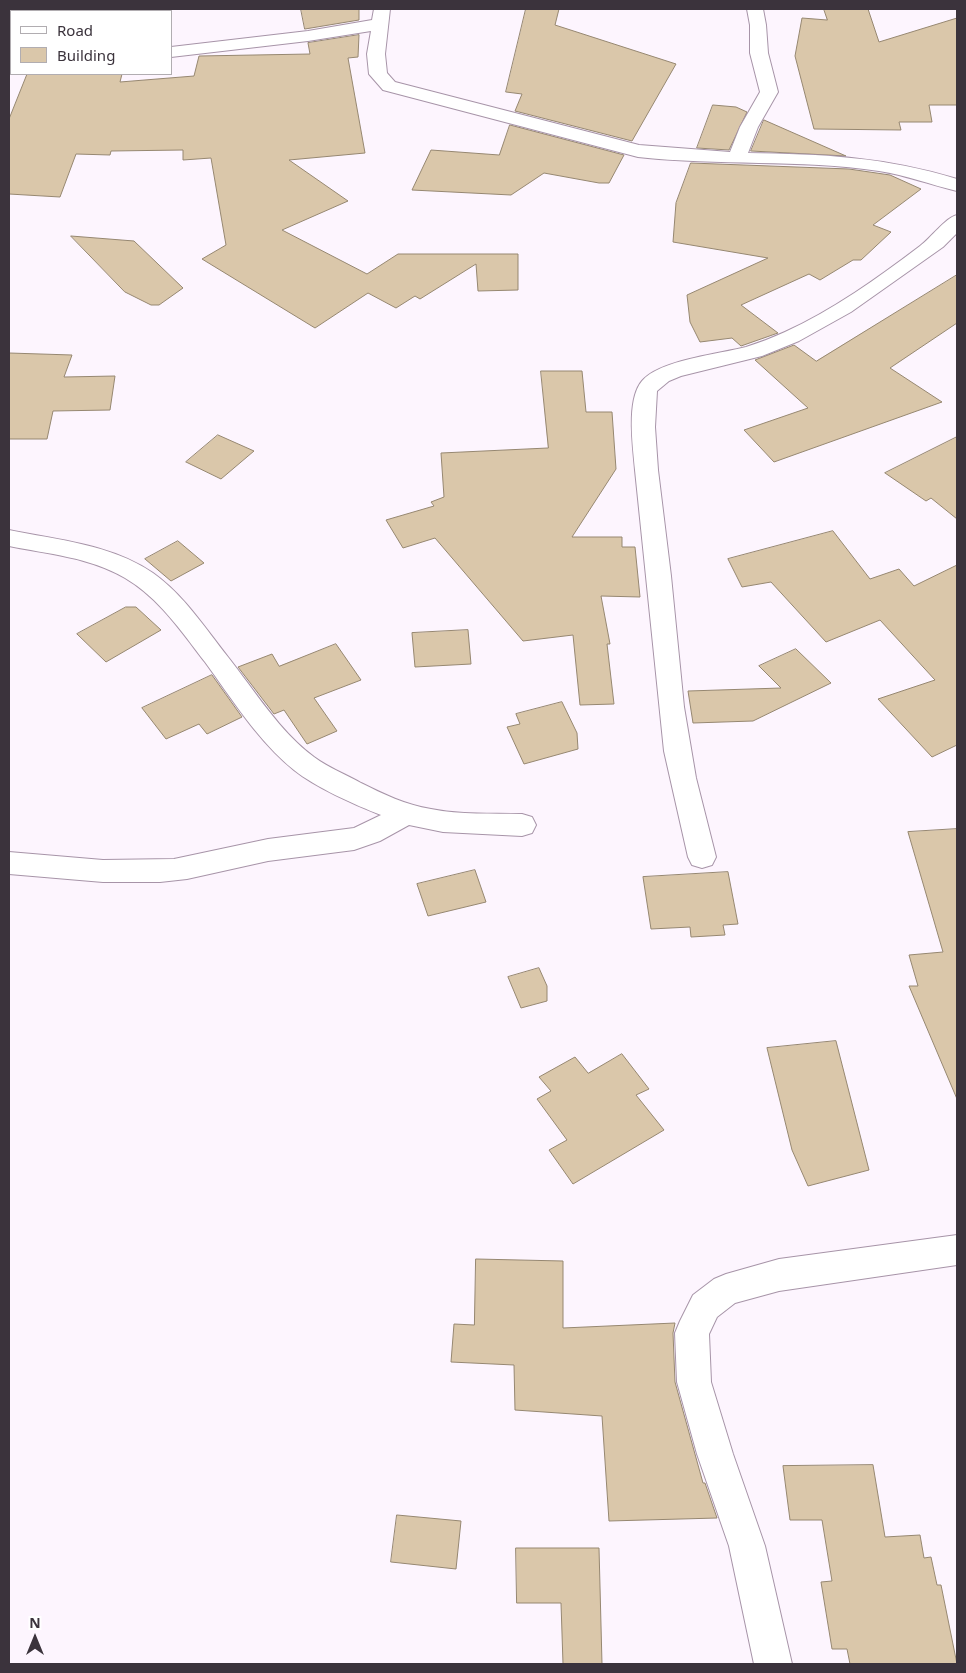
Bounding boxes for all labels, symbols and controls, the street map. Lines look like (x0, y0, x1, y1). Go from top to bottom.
legend (10, 10, 172, 75)
text: Road (57, 20, 93, 40)
text: Building (57, 45, 115, 65)
north arrow (10, 1613, 60, 1663)
text: N (29, 1613, 41, 1632)

